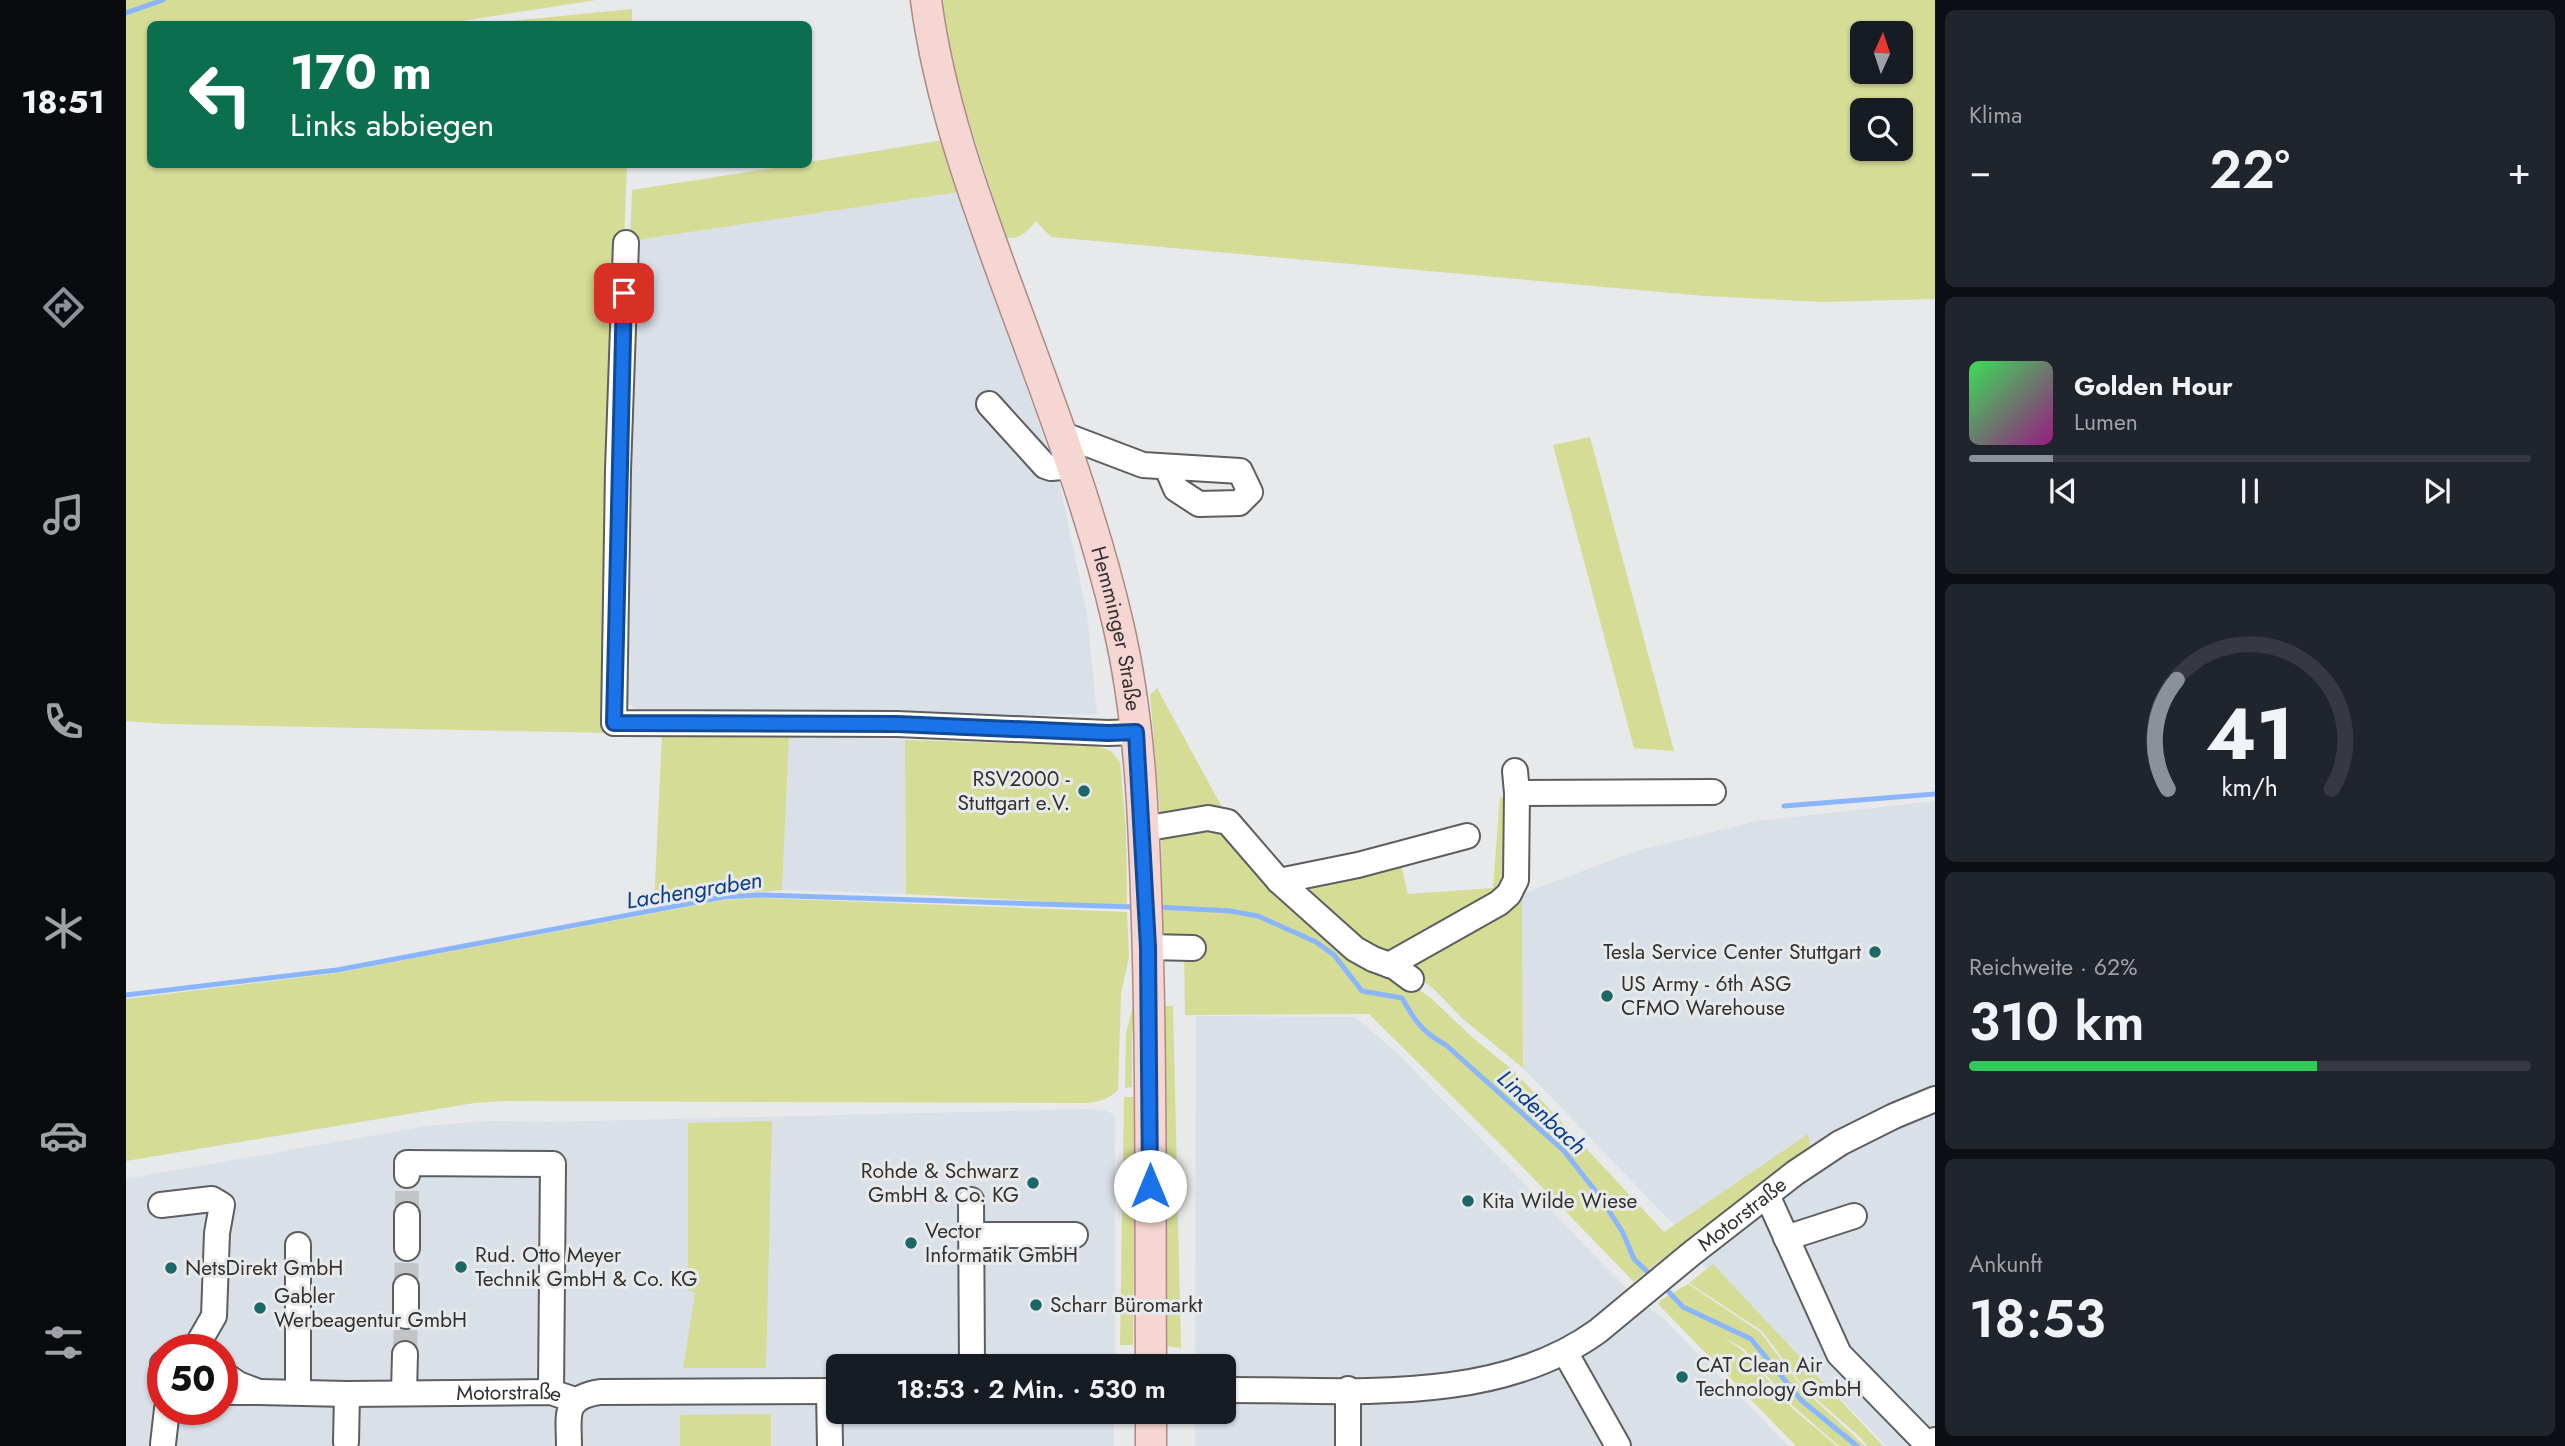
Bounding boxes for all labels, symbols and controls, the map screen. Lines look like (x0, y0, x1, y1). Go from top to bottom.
north arrow (1850, 21, 1913, 84)
map controls (1850, 21, 1913, 161)
text: 170 m (290, 37, 432, 107)
icon: left (175, 49, 266, 140)
text: 18:51 (21, 79, 105, 125)
button: search (1850, 98, 1913, 161)
text: Klima (1969, 98, 2022, 132)
text: Links abbiegen (290, 102, 494, 148)
text: 22° (2209, 132, 2290, 208)
text: − (1969, 143, 1991, 198)
text: + (2508, 143, 2531, 198)
pin (594, 263, 654, 323)
icon: arrive (605, 274, 643, 312)
icon: directions (39, 283, 88, 332)
text: Golden Hour (2074, 367, 2233, 405)
text: Lumen (2074, 405, 2138, 439)
icon: previous (2044, 472, 2082, 510)
icon: pause (2231, 472, 2269, 510)
icon: next (2418, 472, 2456, 510)
icon: music (39, 490, 88, 539)
street label: Hemminger Straße (1083, 543, 1148, 713)
text: 41 (2206, 681, 2294, 786)
icon: phone (39, 697, 88, 746)
place label: RSV2000 - Stuttgart e.V. (958, 764, 1071, 818)
text: km/h (2222, 769, 2278, 805)
marker: RSV2000 - Stuttgart e.V. (1076, 783, 1092, 799)
water label: Lachengraben (623, 862, 765, 918)
icon: climate (39, 904, 88, 953)
place label: Tesla Service Center Stuttgart (1603, 937, 1861, 967)
marker: Tesla Service Center Stuttgart (1867, 944, 1883, 960)
text: Reichweite · 62% (1969, 950, 2137, 984)
place label: US Army - 6th ASG CFMO Warehouse (1621, 969, 1792, 1023)
text: 310 km (1969, 984, 2144, 1060)
marker: US Army - 6th ASG CFMO Warehouse (1599, 988, 1615, 1004)
water label: Lindenbach (1490, 1062, 1594, 1162)
icon: car (39, 1111, 88, 1160)
position arrow (1113, 1149, 1187, 1223)
place label: Rohde & Schwarz GmbH & Co. KG (861, 1156, 1019, 1210)
street label: Motorstraße (1691, 1170, 1793, 1258)
marker: Rohde & Schwarz GmbH & Co. KG (1025, 1175, 1041, 1191)
place label: Kita Wilde Wiese (1482, 1186, 1637, 1216)
marker: Kita Wilde Wiese (1460, 1193, 1476, 1209)
place label: Vector Informatik GmbH (925, 1216, 1078, 1270)
marker: Vector Informatik GmbH (903, 1235, 919, 1251)
place label: Rud. Otto Meyer Technik GmbH & Co. KG (475, 1240, 697, 1294)
text: Ankunft (1969, 1247, 2042, 1281)
place label: NetsDirekt GmbH (185, 1253, 343, 1283)
marker: Rud. Otto Meyer Technik GmbH & Co. KG (453, 1259, 469, 1275)
marker: NetsDirekt GmbH (163, 1260, 179, 1276)
place label: Gabler Werbeagentur GmbH (274, 1281, 467, 1335)
text: 18:53 (1969, 1281, 2106, 1357)
place label: Scharr Büromarkt (1050, 1290, 1202, 1320)
marker: Scharr Büromarkt (1028, 1297, 1044, 1313)
marker: Gabler Werbeagentur GmbH (252, 1300, 268, 1316)
icon: filters (39, 1318, 88, 1367)
speed limit sign: 50 (147, 1334, 238, 1425)
place label: CAT Clean Air Technology GmbH (1696, 1350, 1861, 1404)
marker: CAT Clean Air Technology GmbH (1674, 1369, 1690, 1385)
text: 18:53 · 2 Min. · 530 m (896, 1370, 1166, 1408)
street label: Motorstraße (456, 1377, 566, 1410)

